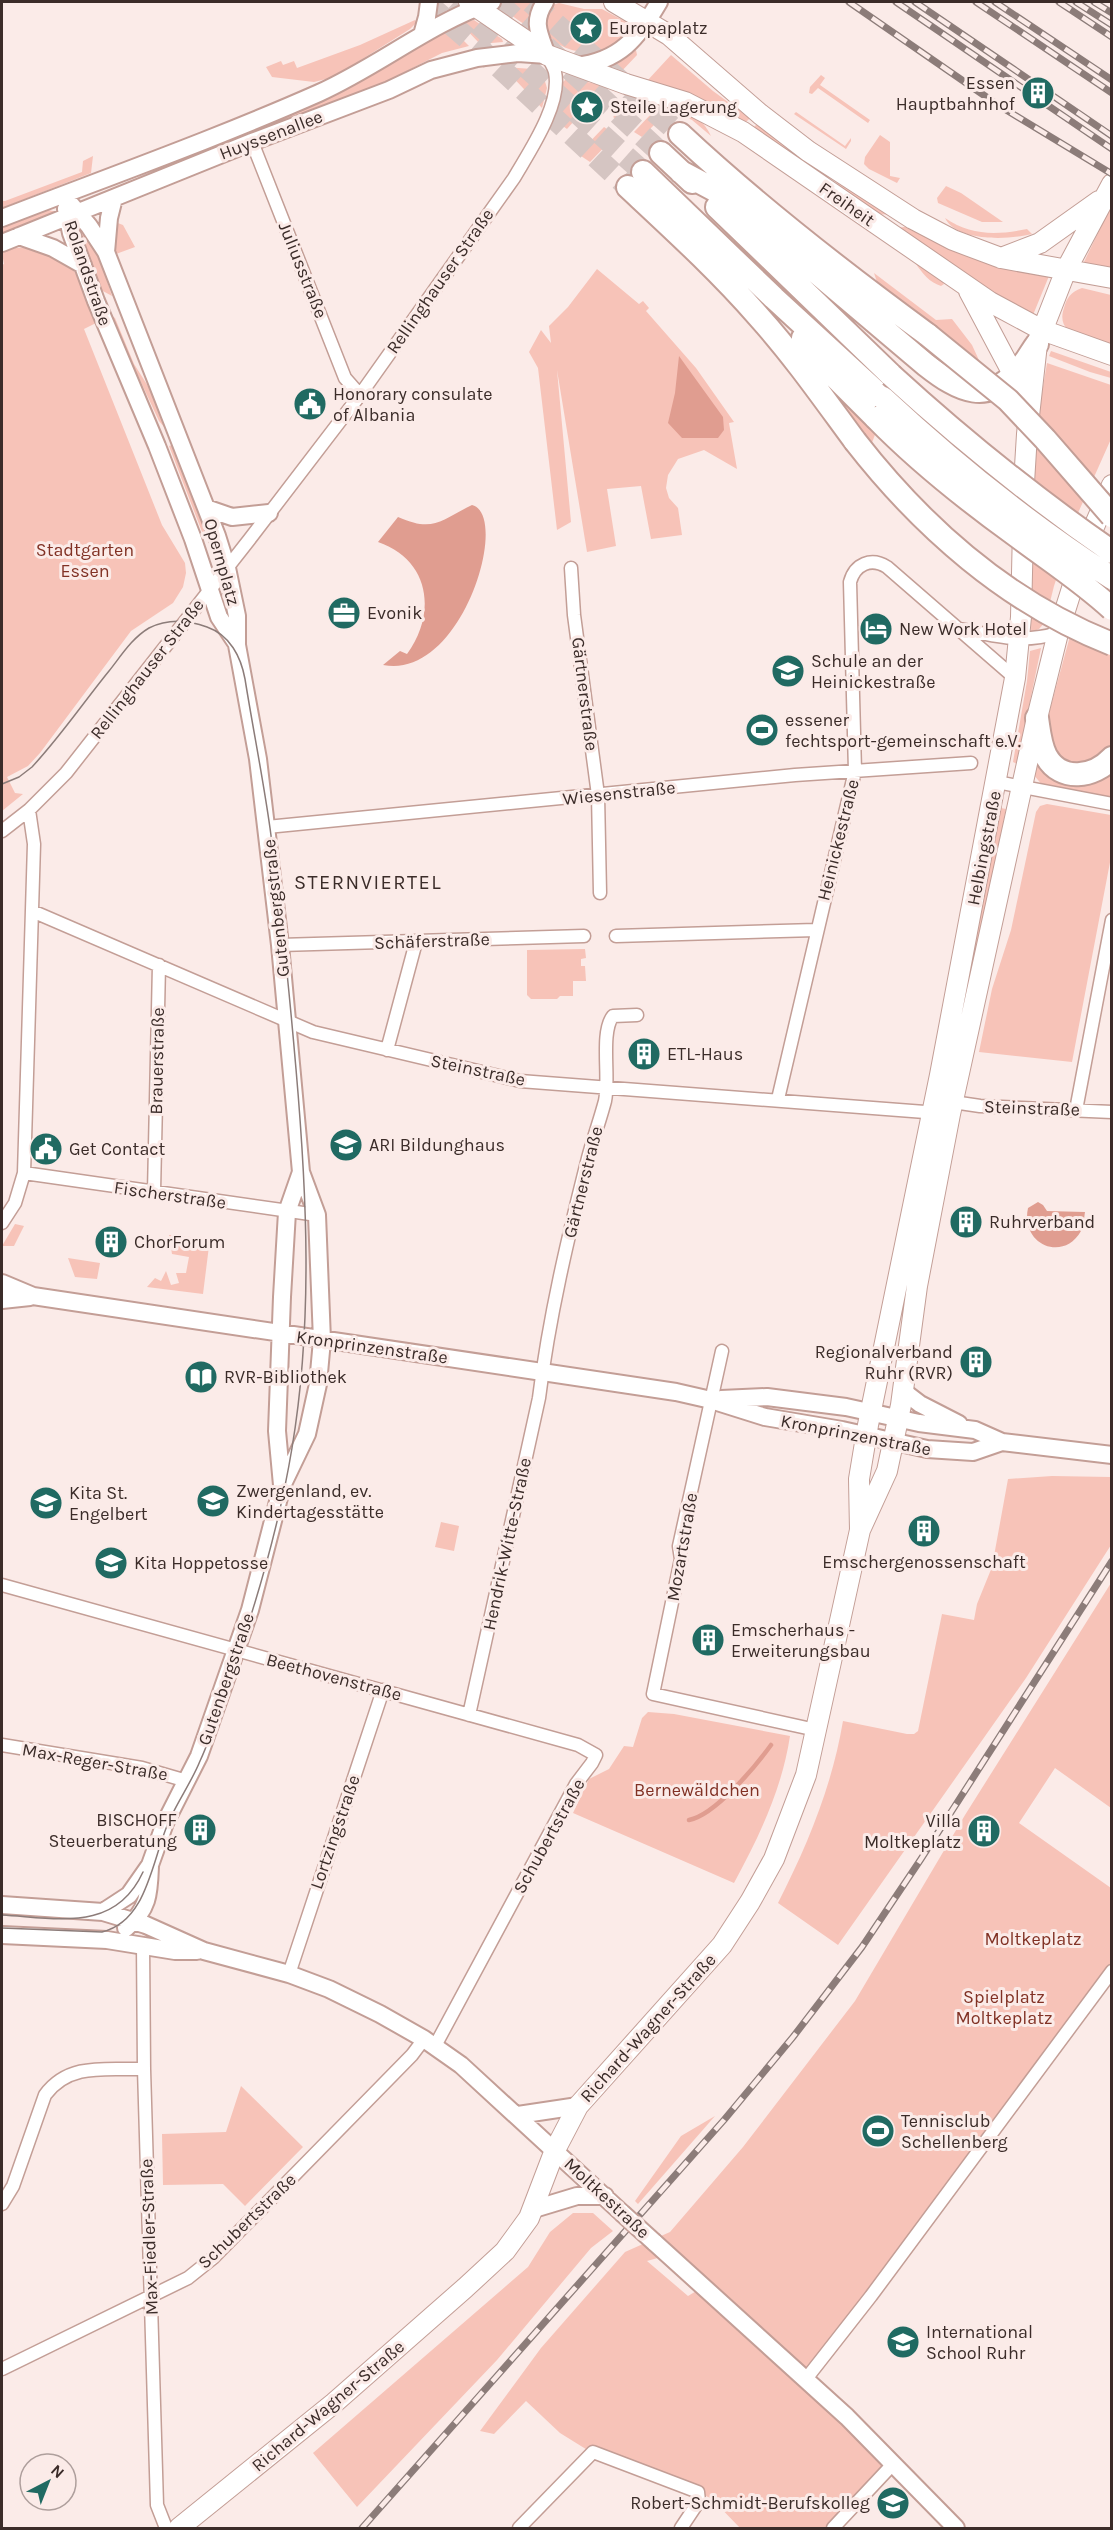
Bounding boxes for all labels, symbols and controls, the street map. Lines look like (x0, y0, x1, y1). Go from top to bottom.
place icon: Europaplatz (568, 10, 604, 46)
place label: Europaplatz (609, 17, 708, 39)
place label: Essen Hauptbahnhof (896, 72, 1016, 115)
building icon: Essen Hauptbahnhof (1020, 75, 1056, 111)
place icon: Steile Lagerung (569, 89, 605, 125)
place label: Steile Lagerung (610, 96, 737, 118)
street label: Huyssenallee (216, 105, 326, 165)
street label: Freiheit (815, 177, 879, 231)
street label: Rellinghauser Straße (382, 204, 498, 358)
street label: Rolandstraße (60, 217, 116, 329)
street label: Juliusstraße (274, 219, 332, 321)
place label: Honorary consulate of Albania (333, 383, 492, 426)
public building icon: Honorary consulate of Albania (292, 386, 328, 422)
street label: Opernplatz (199, 516, 245, 608)
park label: Stadtgarten Essen (36, 539, 134, 582)
street label: Rellinghauser Straße (85, 594, 209, 744)
office icon: Evonik (326, 595, 362, 631)
place label: Evonik (367, 602, 422, 624)
hotel icon: New Work Hotel (858, 611, 894, 647)
place label: New Work Hotel (899, 618, 1027, 640)
street label: Gärtnerstraße (567, 636, 603, 752)
place label: Schule an der Heinickestraße (811, 650, 935, 693)
school or university icon: Schule an der Heinickestraße (770, 653, 806, 689)
place label: essener fechtsport-gemeinschaft e.V. (785, 709, 1021, 752)
sports icon: essener fechtsport-gemeinschaft e.V. (744, 712, 780, 748)
street label: Wiesenstraße (562, 776, 676, 810)
street label: Heinickestraße (812, 777, 864, 903)
street label: Helbingstraße (962, 789, 1006, 907)
street label: Gutenbergstraße (258, 838, 294, 978)
district label: STERNVIERTEL (294, 871, 442, 894)
street label: Schäferstraße (374, 928, 490, 954)
street label: Brauerstraße (145, 1007, 169, 1115)
building icon: ETL-Haus (626, 1036, 662, 1072)
place label: ETL-Haus (667, 1043, 743, 1065)
street label: Steinstraße (429, 1049, 527, 1091)
street label: Steinstraße (984, 1095, 1080, 1121)
street label: Gärtnerstraße (558, 1124, 608, 1240)
school or university icon: ARI Bildunghaus (328, 1127, 364, 1163)
public building icon: Get Contact (28, 1131, 64, 1167)
place label: ARI Bildunghaus (369, 1134, 505, 1156)
place label: Get Contact (69, 1138, 166, 1160)
street label: Fischerstraße (112, 1176, 228, 1214)
building icon: Ruhrverband (948, 1204, 984, 1240)
place label: Ruhrverband (989, 1211, 1095, 1233)
building icon: ChorForum (93, 1224, 129, 1260)
place label: ChorForum (134, 1231, 225, 1253)
street label: Kronprinzenstraße (295, 1325, 449, 1369)
place label: Regionalverband Ruhr (RVR) (815, 1341, 953, 1384)
building icon: Regionalverband Ruhr (RVR) (958, 1344, 994, 1380)
library icon: RVR-Bibliothek (183, 1359, 219, 1395)
place label: RVR-Bibliothek (224, 1366, 347, 1388)
street label: Kronprinzenstraße (779, 1410, 933, 1460)
street label: Hendrik-Witte-Straße (478, 1456, 536, 1632)
place label: Zwergenland, ev. Kindertagesstätte (236, 1480, 384, 1523)
place label: Kita St. Engelbert (69, 1482, 148, 1525)
school or university icon: Zwergenland, ev. Kindertagesstätte (195, 1483, 231, 1519)
school or university icon: Kita St. Engelbert (28, 1485, 64, 1521)
street label: Mozartstraße (662, 1491, 702, 1603)
building icon: Emschergenossenschaft (906, 1513, 942, 1549)
school or university icon: Kita Hoppetosse (93, 1545, 129, 1581)
place label: Emschergenossenschaft (822, 1551, 1026, 1573)
place label: Kita Hoppetosse (134, 1552, 268, 1574)
street label: Gutenbergstraße (193, 1610, 259, 1748)
place label: Emscherhaus - Erweiterungsbau (731, 1619, 871, 1662)
building icon: Emscherhaus - Erweiterungsbau (690, 1622, 726, 1658)
street label: Beethovenstraße (264, 1648, 404, 1706)
street label: Max-Reger-Straße (20, 1738, 170, 1786)
street label: Lortzingstraße (305, 1772, 365, 1892)
street label: Schubertstraße (508, 1775, 590, 1897)
park label: Bernewäldchen (634, 1779, 760, 1801)
place label: BISCHOFF Steuerberatung (48, 1809, 177, 1852)
place label: Villa Moltkeplatz (864, 1810, 961, 1853)
building icon: BISCHOFF Steuerberatung (182, 1812, 218, 1848)
building icon: Villa Moltkeplatz (966, 1813, 1002, 1849)
park label: Moltkeplatz (984, 1928, 1082, 1950)
street label: Richard-Wagner-Straße (575, 1949, 721, 2107)
park label: Spielplatz Moltkeplatz (955, 1986, 1053, 2029)
place label: Tennisclub Schellenberg (901, 2110, 1008, 2153)
sports icon: Tennisclub Schellenberg (860, 2113, 896, 2149)
street label: Moltkestraße (560, 2153, 654, 2243)
street label: Max-Fiedler-Straße (135, 2158, 163, 2316)
street label: Schubertstraße (193, 2169, 301, 2273)
place label: International School Ruhr (926, 2321, 1033, 2364)
school or university icon: International School Ruhr (885, 2324, 921, 2360)
street label: Richard-Wagner-Straße (247, 2336, 409, 2476)
north arrow (18, 2452, 78, 2512)
text: N (47, 2460, 68, 2482)
school or university icon: Robert-Schmidt-Berufskolleg (875, 2485, 911, 2521)
place label: Robert-Schmidt-Berufskolleg (630, 2492, 870, 2514)

